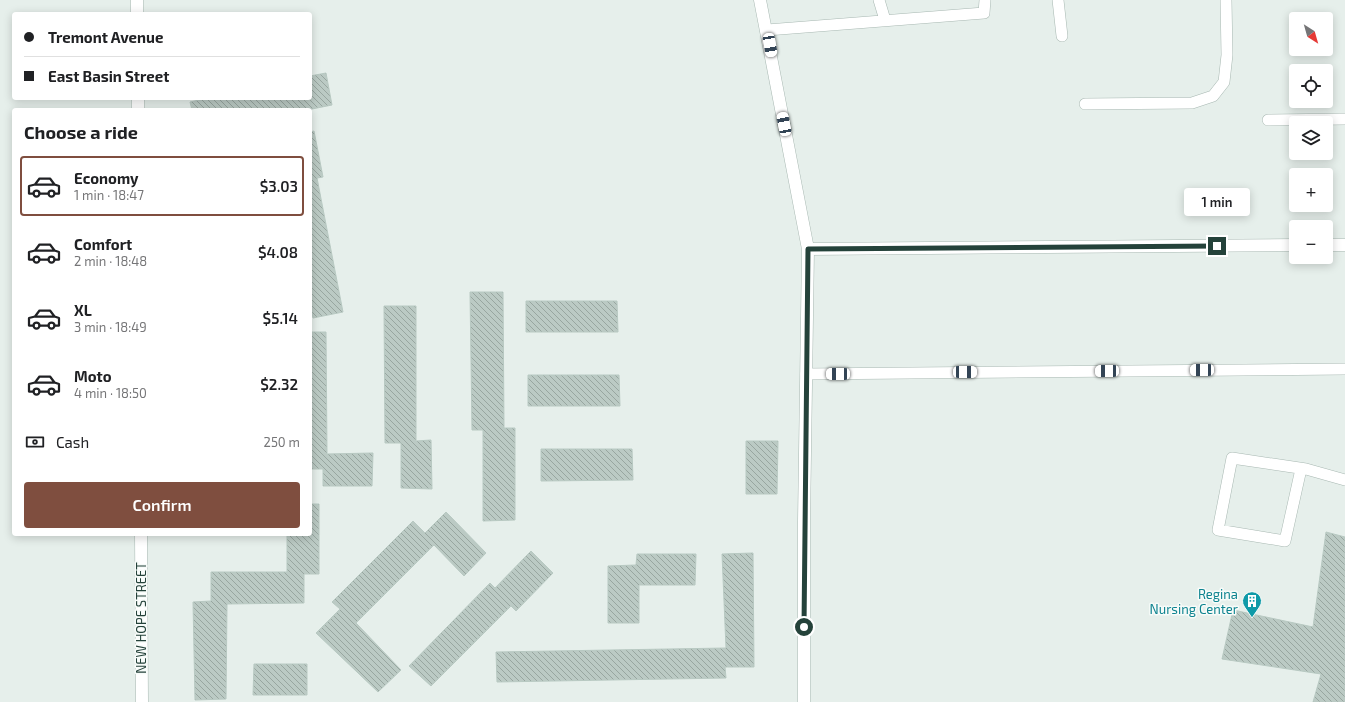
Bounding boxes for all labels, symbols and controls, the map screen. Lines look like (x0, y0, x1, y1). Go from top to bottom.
north arrow (1289, 12, 1333, 56)
map controls (1289, 12, 1333, 264)
text: Tremont Avenue (48, 28, 163, 46)
car (762, 32, 778, 58)
button: locate (1289, 64, 1333, 108)
text: East Basin Street (48, 67, 169, 85)
car (776, 111, 792, 137)
button: layers (1289, 116, 1333, 160)
text: Choose a ride (24, 121, 138, 143)
icon: car (26, 168, 62, 204)
button: + (1289, 168, 1333, 212)
text: Economy (74, 169, 139, 187)
text: $3.03 (260, 177, 298, 195)
text: 1 min · 18:47 (74, 187, 144, 203)
callout: 1 min (1184, 188, 1250, 216)
text: 1 min (1202, 194, 1232, 210)
button: − (1289, 220, 1333, 264)
icon: car (26, 234, 62, 270)
text: Comfort (74, 235, 132, 253)
route end (1208, 237, 1226, 255)
text: $4.08 (258, 243, 298, 261)
text: 2 min · 18:48 (74, 253, 147, 269)
icon: car (26, 300, 62, 336)
text: XL (74, 301, 92, 319)
text: $5.14 (263, 309, 298, 327)
text: 3 min · 18:49 (74, 319, 147, 335)
car (1190, 364, 1214, 376)
car (1095, 365, 1119, 377)
icon: car (26, 366, 62, 402)
car (953, 366, 977, 378)
text: Moto (74, 367, 112, 385)
car (826, 368, 850, 380)
text: $2.32 (260, 375, 298, 393)
text: 4 min · 18:50 (74, 385, 147, 401)
icon: cash (24, 431, 46, 453)
text: Cash (56, 433, 89, 451)
text: 250 m (264, 434, 300, 450)
button: Confirm (24, 482, 300, 528)
street label: NEW HOPE STREET (133, 562, 149, 674)
place label: Regina Nursing Center (1150, 586, 1238, 617)
building icon: Regina Nursing Center (1241, 590, 1263, 618)
route start (795, 618, 813, 636)

